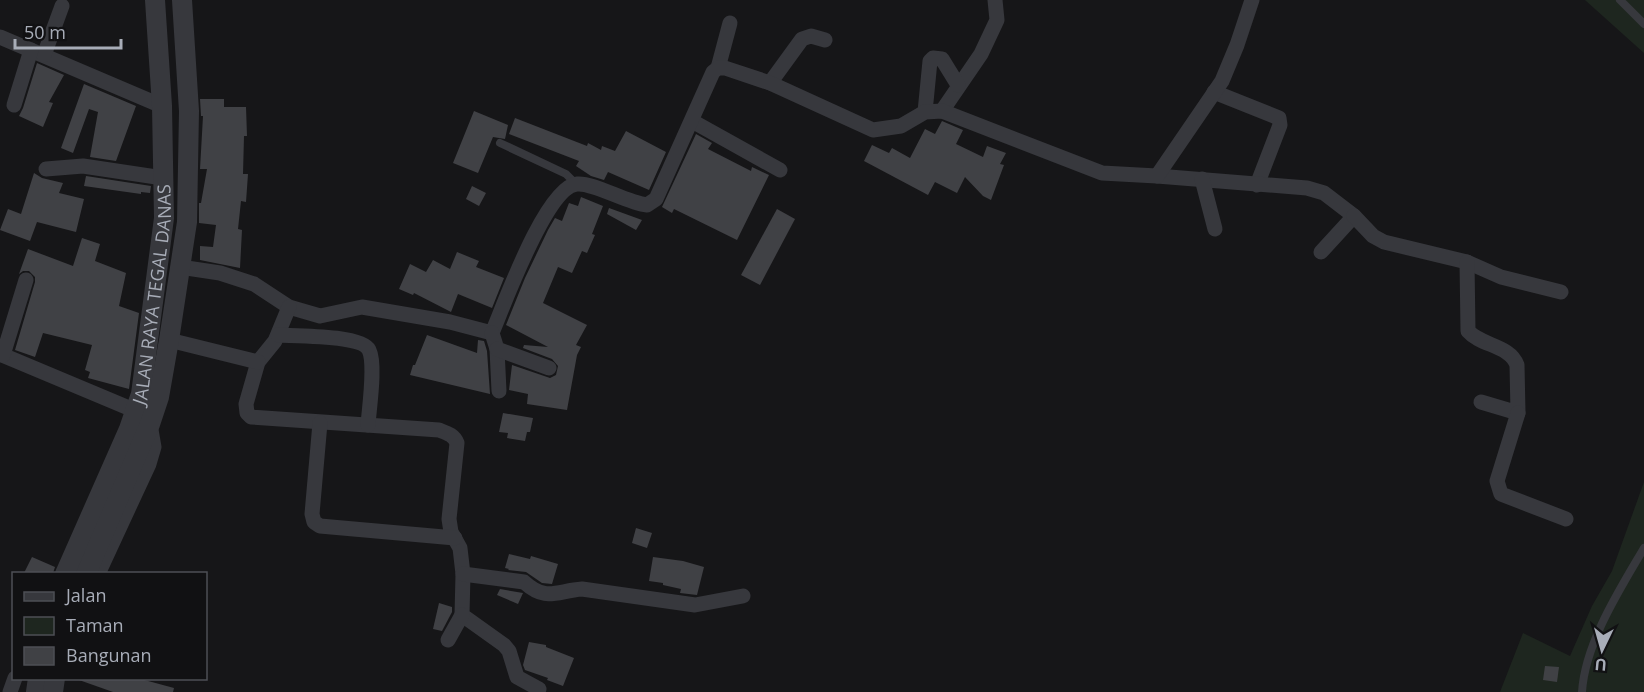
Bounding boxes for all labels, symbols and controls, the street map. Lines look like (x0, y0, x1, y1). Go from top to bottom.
scale bar (15, 12, 122, 50)
text: 50 m (24, 20, 66, 44)
street label: JALAN RAYA TEGAL DANAS (126, 184, 176, 410)
legend (12, 572, 207, 680)
text: Jalan (64, 583, 106, 607)
text: Taman (66, 613, 124, 637)
north arrow (1572, 620, 1632, 680)
text: Bangunan (66, 643, 152, 667)
text: U (1594, 653, 1608, 676)

